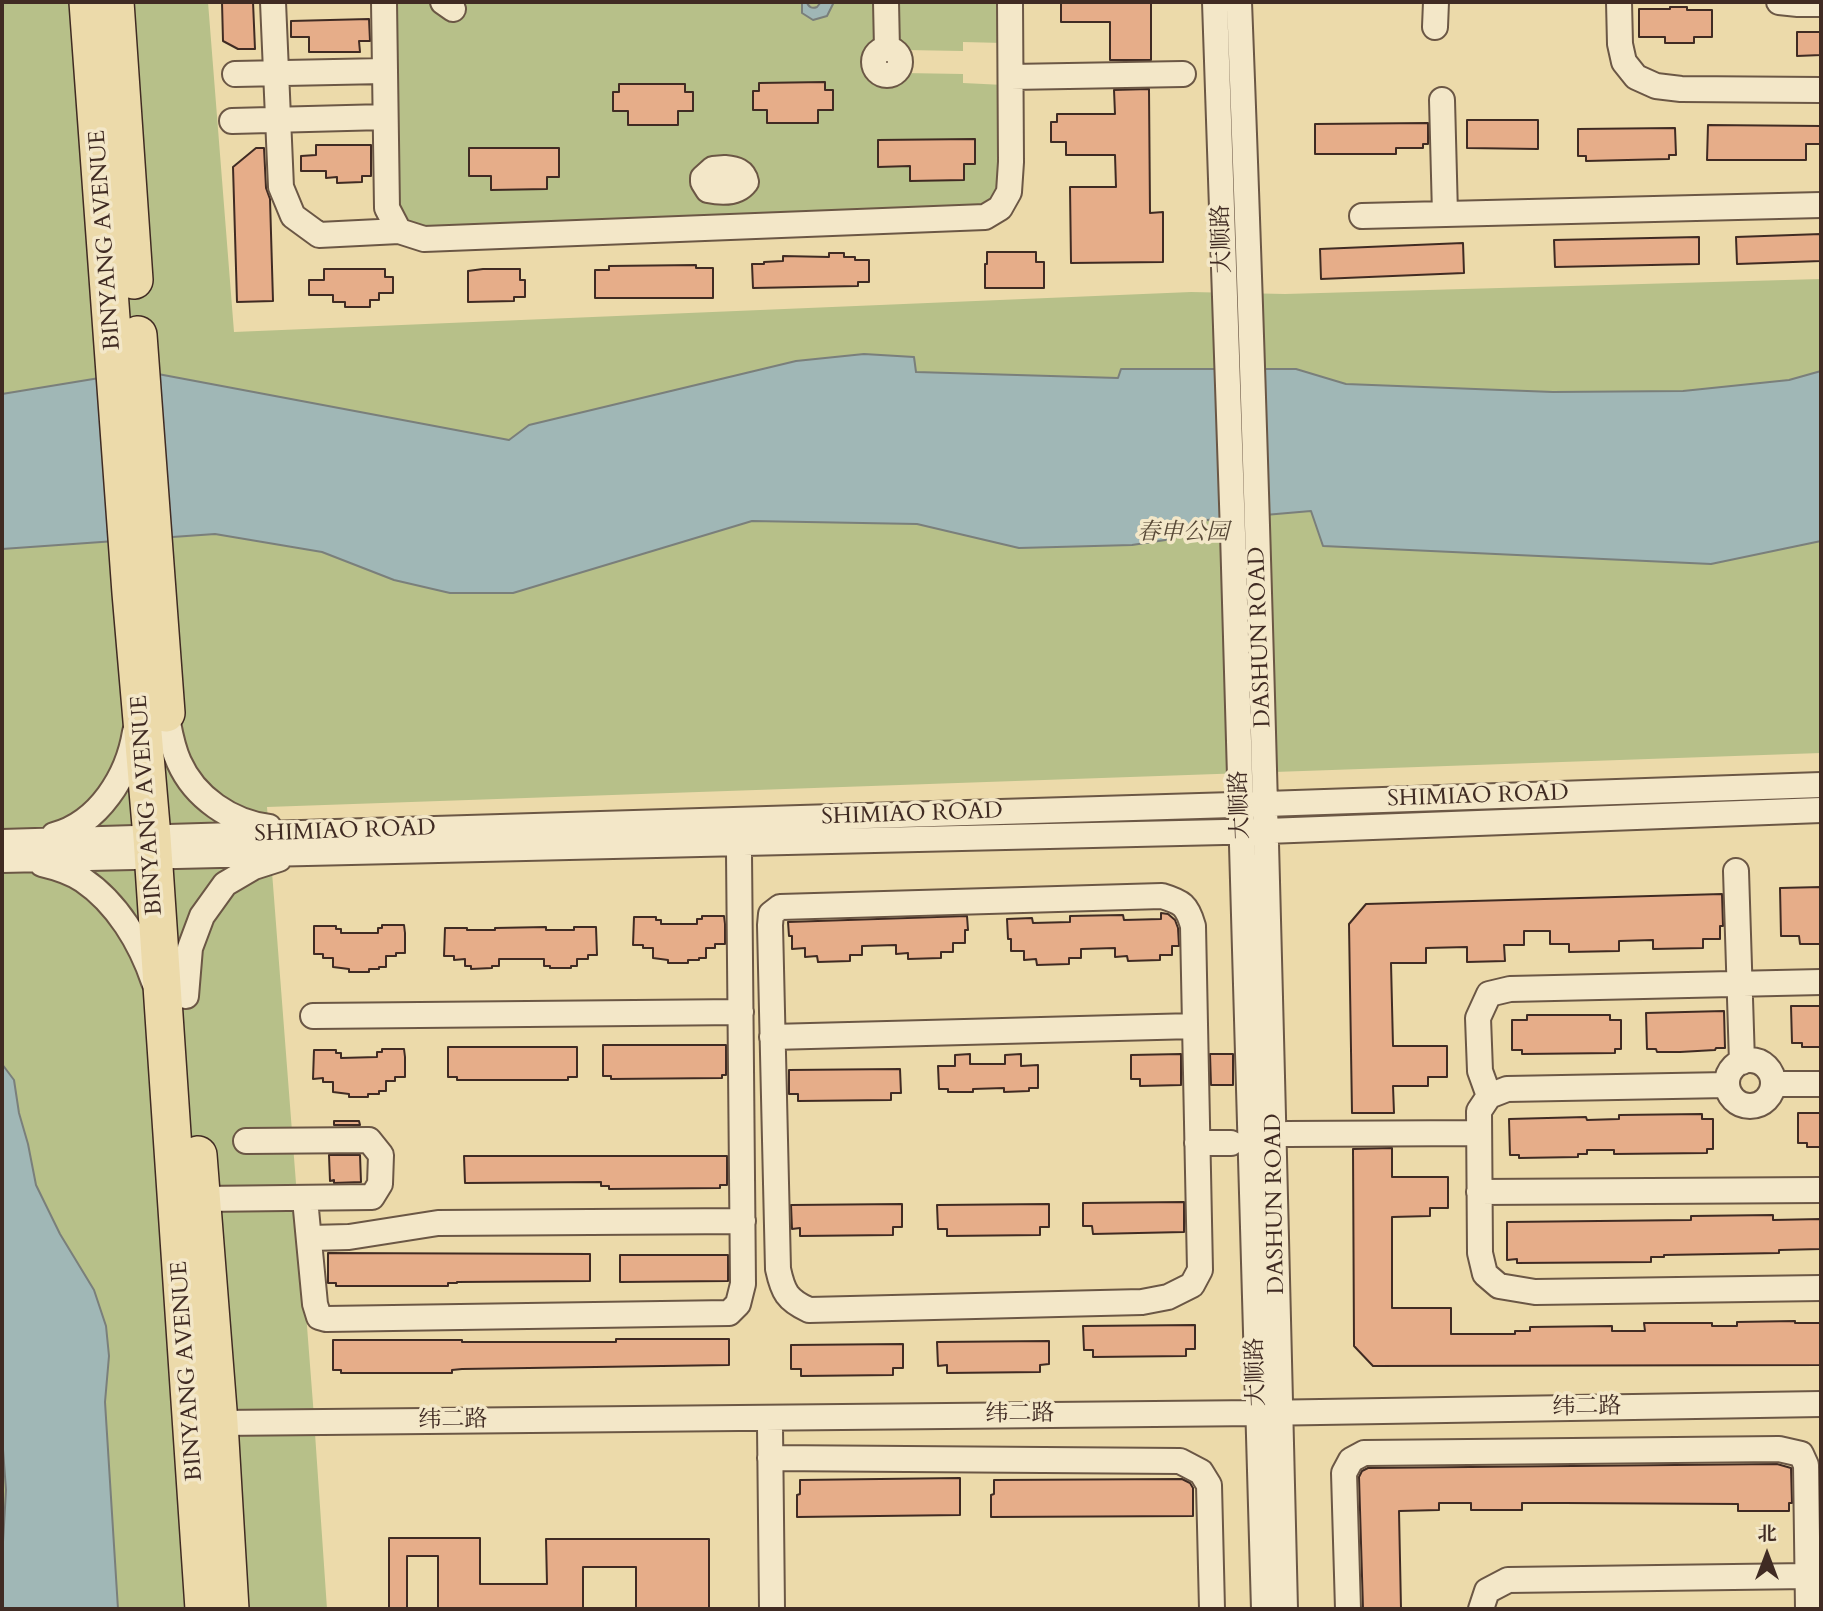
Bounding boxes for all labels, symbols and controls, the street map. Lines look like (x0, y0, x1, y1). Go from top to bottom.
street label: BINYANG AVENUE (85, 129, 127, 351)
street label: 大顺路 (1208, 204, 1238, 274)
park label: 春申公园 (1137, 520, 1229, 548)
street label: DASHUN ROAD (1244, 546, 1278, 728)
street label: BINYANG AVENUE (127, 694, 169, 916)
street label: 大顺路 (1226, 770, 1256, 840)
street label: SHIMIAO ROAD (1387, 780, 1569, 814)
street label: SHIMIAO ROAD (821, 798, 1003, 832)
street label: SHIMIAO ROAD (254, 815, 436, 849)
street label: DASHUN ROAD (1261, 1113, 1291, 1295)
street label: BINYANG AVENUE (167, 1260, 209, 1482)
street label: 大顺路 (1242, 1337, 1272, 1407)
street label: 纬二路 (1552, 1394, 1622, 1422)
street label: 纬二路 (985, 1401, 1055, 1429)
street label: 纬二路 (418, 1407, 488, 1435)
north arrow (1732, 1520, 1802, 1590)
text: 北 (1757, 1521, 1777, 1547)

